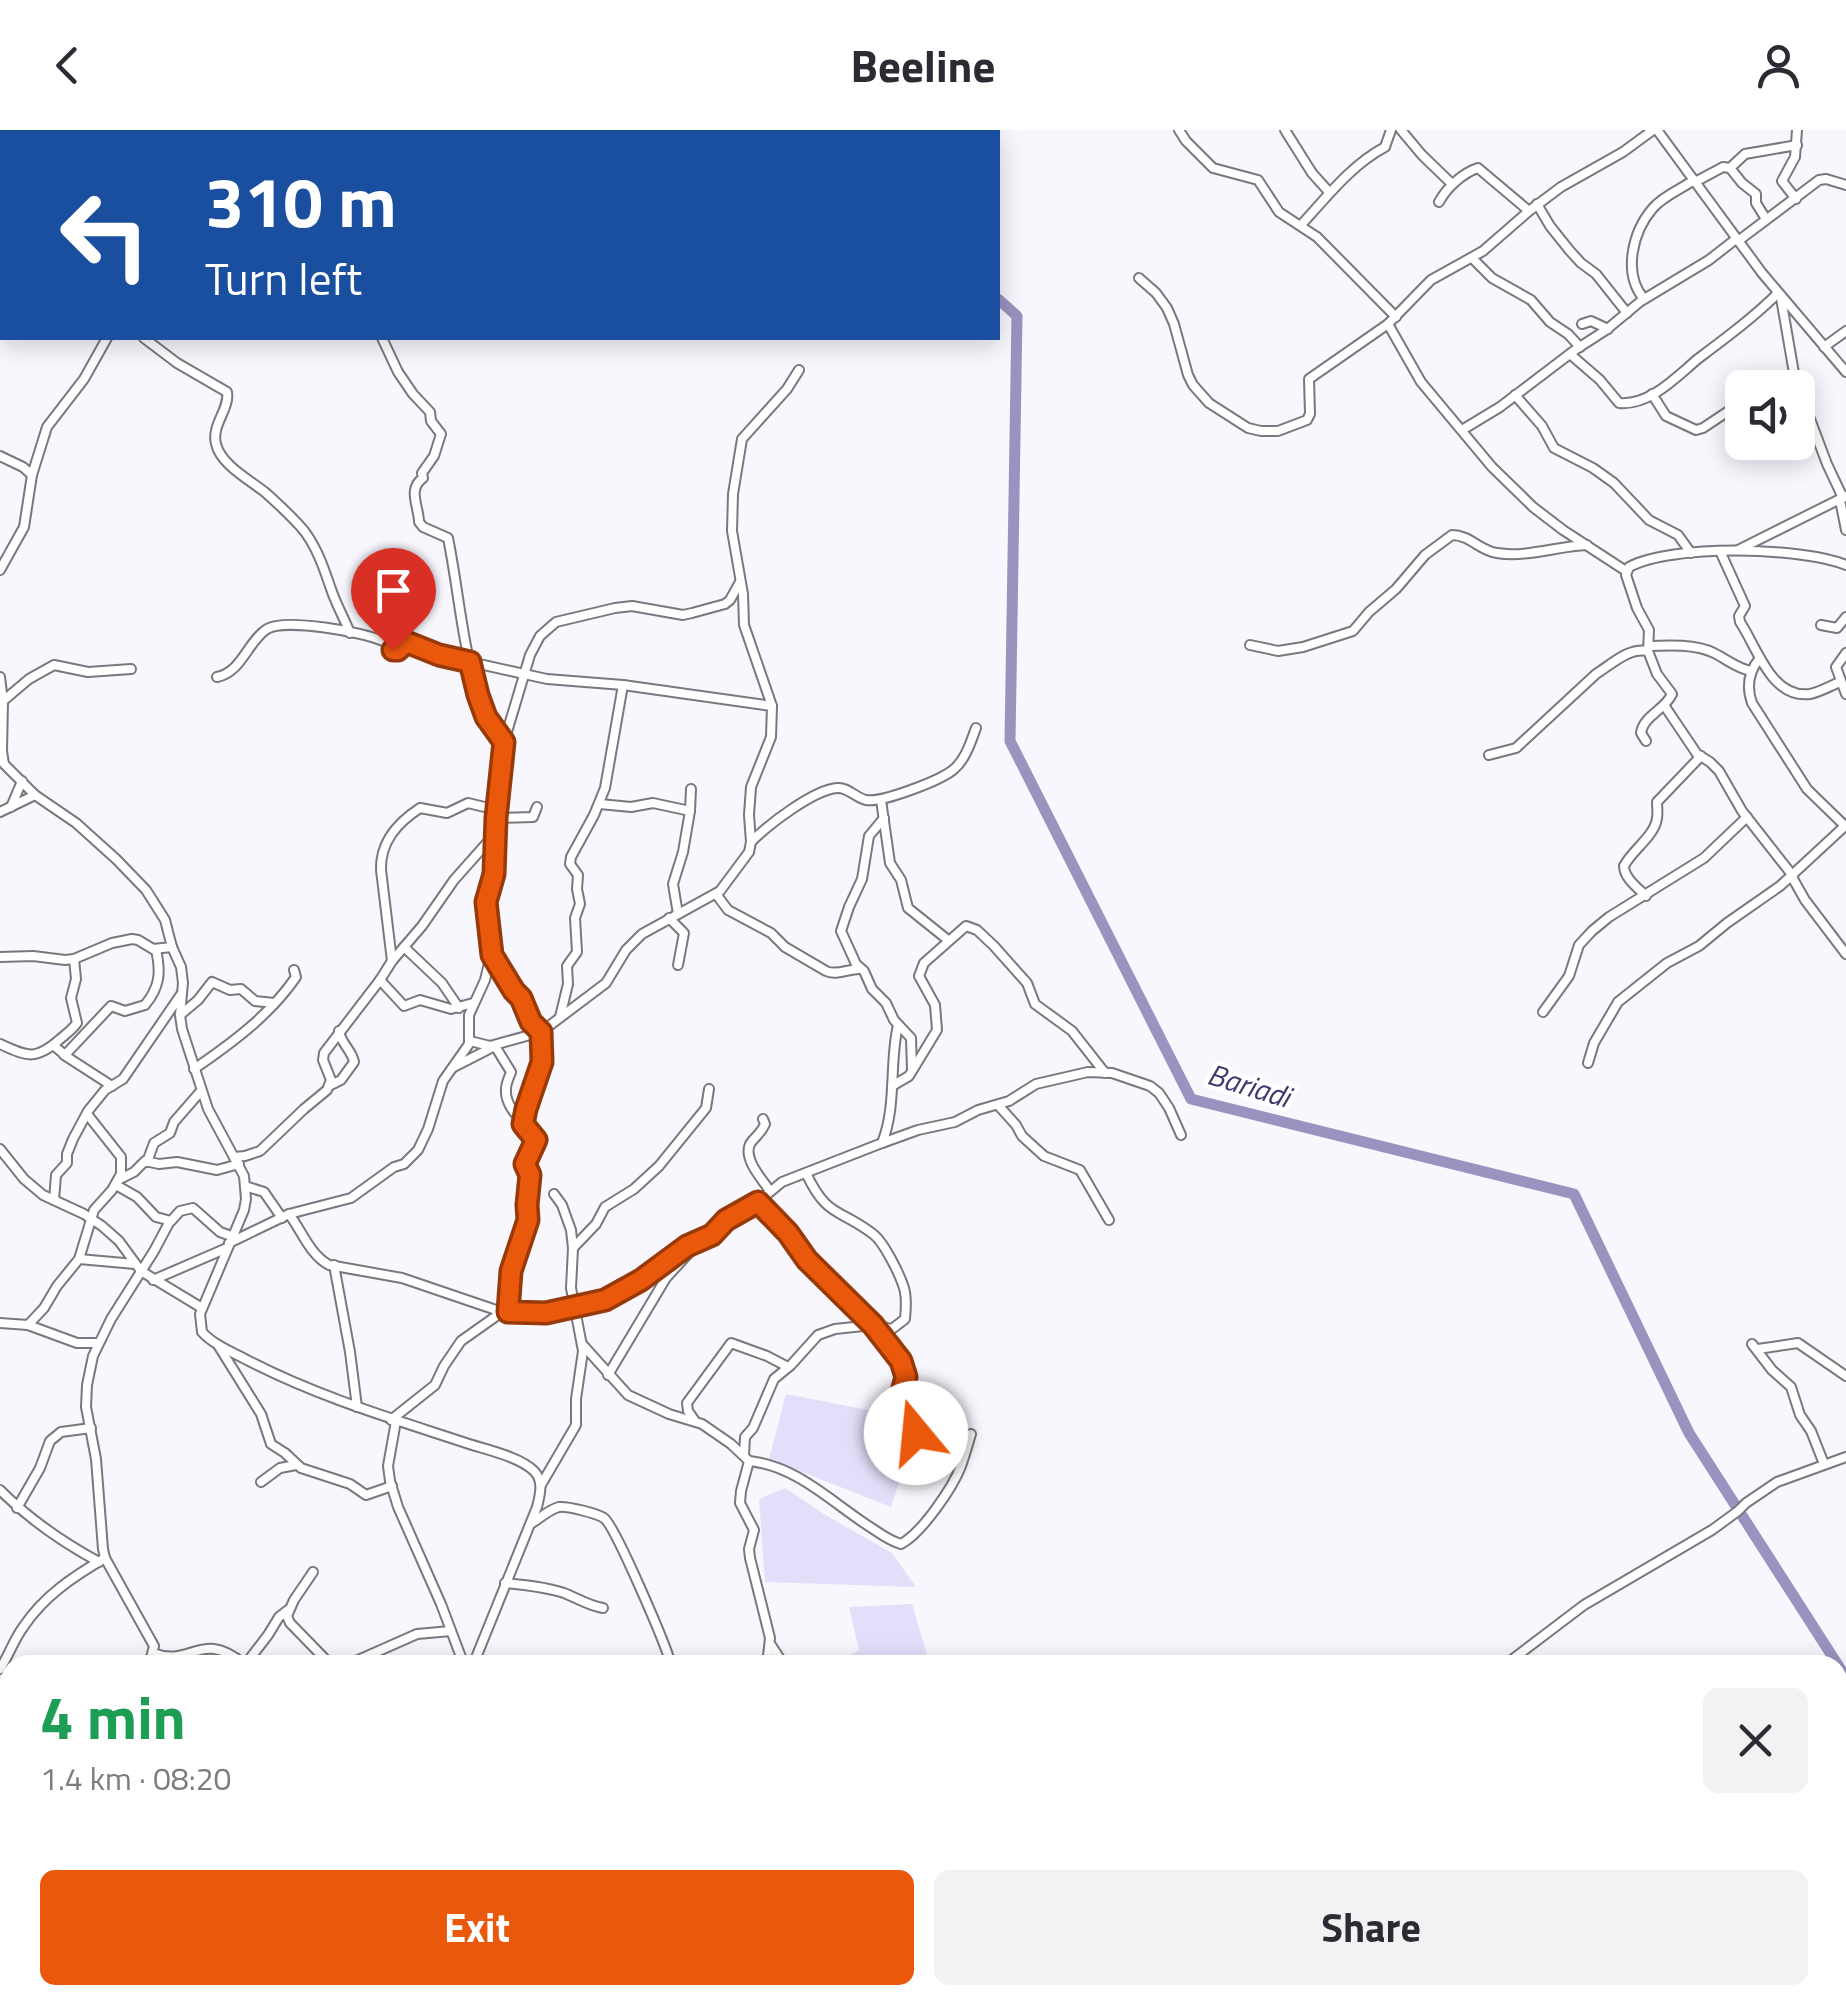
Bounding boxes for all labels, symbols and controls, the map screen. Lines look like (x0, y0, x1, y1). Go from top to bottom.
text: Beeline (851, 31, 995, 99)
icon: back (40, 38, 95, 93)
icon: person (1751, 38, 1806, 93)
text: 310 m (205, 148, 397, 254)
icon: left (40, 170, 170, 300)
text: Turn left (205, 244, 362, 312)
map controls (1725, 370, 1815, 460)
button: sound (1725, 370, 1815, 460)
pin (351, 548, 436, 651)
icon: arrive (366, 563, 421, 618)
water label: Bariadi (1202, 1051, 1300, 1120)
position arrow (864, 1381, 968, 1485)
text: 4 min (40, 1671, 186, 1762)
button: close (1703, 1688, 1808, 1793)
text: 1.4 km · 08:20 (40, 1754, 232, 1802)
button: Exit (40, 1870, 914, 1985)
button: Share (934, 1870, 1808, 1985)

